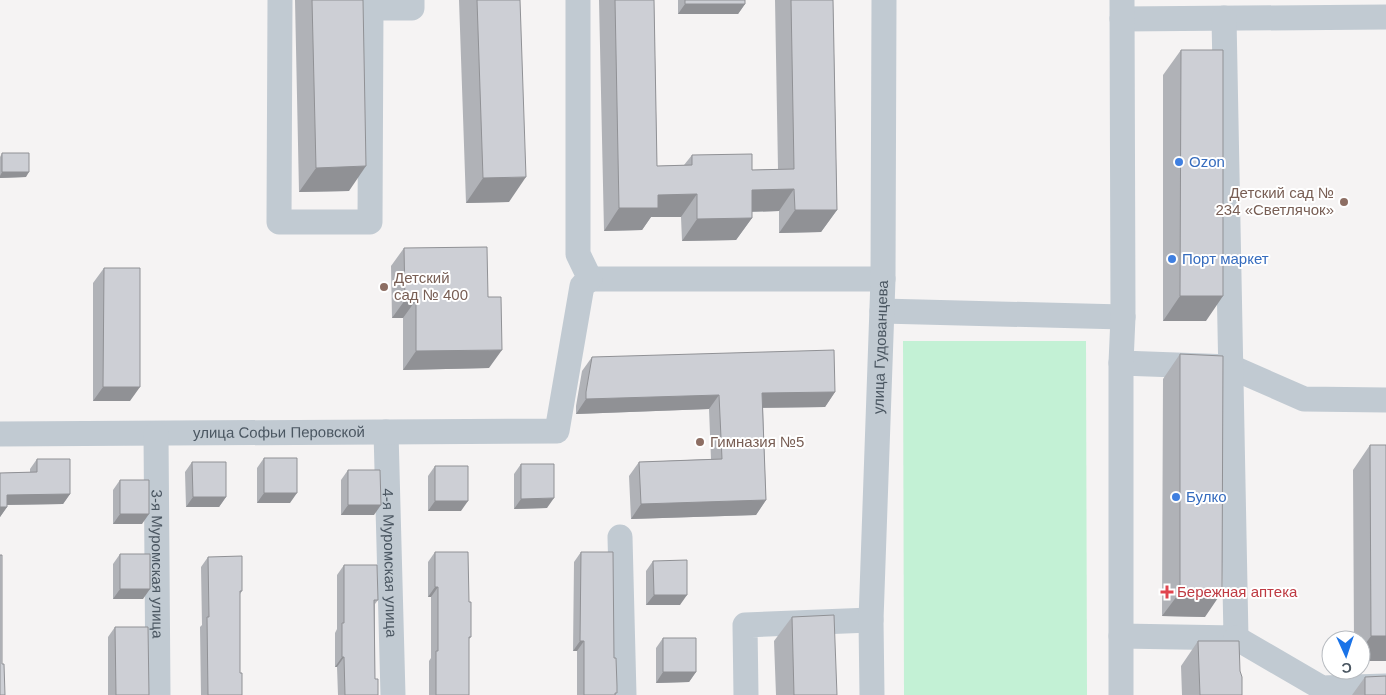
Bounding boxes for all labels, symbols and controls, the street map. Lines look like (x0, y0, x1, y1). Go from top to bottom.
place label: Ozon (1189, 153, 1225, 170)
marker: Ozon (1173, 156, 1185, 168)
place label: Детский сад № 234 «Светлячок» (1216, 184, 1334, 218)
marker: Детский сад № 234 «Светлячок» (1338, 196, 1350, 208)
place label: Порт маркет (1182, 250, 1269, 267)
marker: Порт маркет (1166, 253, 1178, 265)
place label: Детский сад № 400 (394, 269, 468, 303)
street label: улица Гудованцева (869, 279, 891, 414)
marker: Детский сад № 400 (378, 281, 390, 293)
street label: улица Софьи Перовской (193, 423, 365, 441)
place label: Гимназия №5 (710, 433, 804, 450)
marker: Гимназия №5 (694, 436, 706, 448)
street label: 4-я Муромская улица (380, 488, 400, 638)
place label: Булко (1186, 488, 1227, 505)
street label: 3-я Муромская улица (148, 489, 167, 639)
marker: Булко (1170, 491, 1182, 503)
place label: Бережная аптека (1177, 583, 1298, 600)
marker: Бережная аптека (1161, 586, 1173, 598)
north arrow (1321, 630, 1371, 680)
text: С (1341, 660, 1352, 676)

